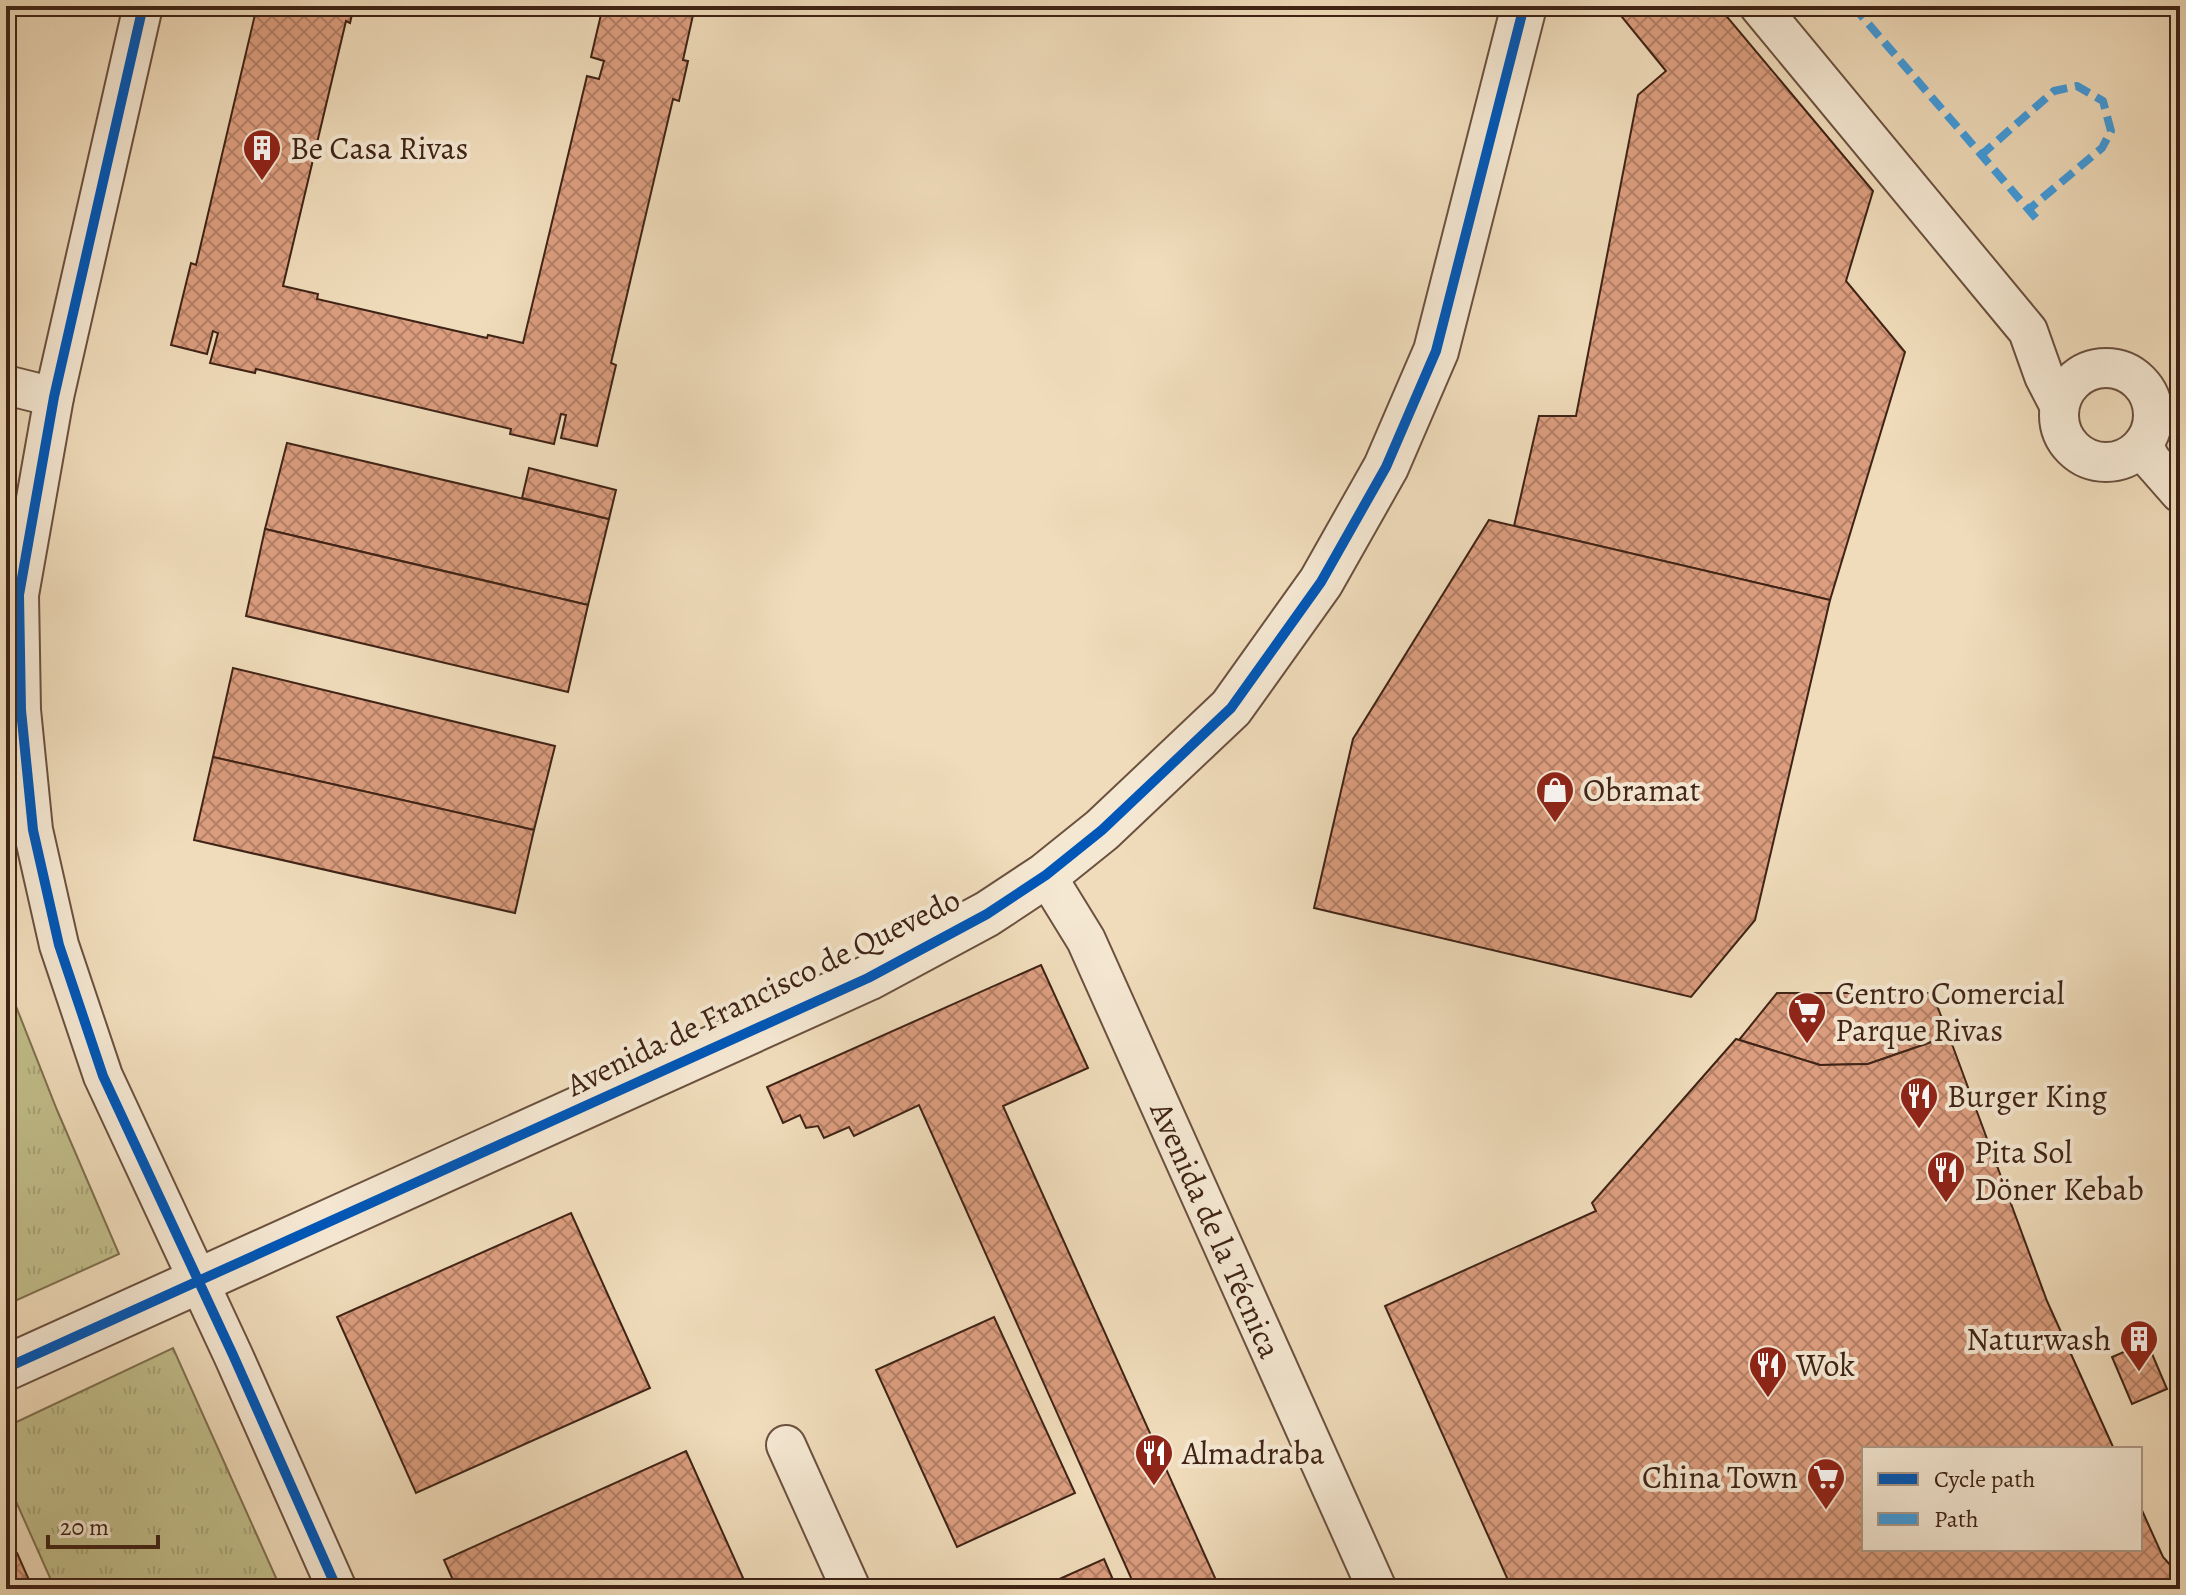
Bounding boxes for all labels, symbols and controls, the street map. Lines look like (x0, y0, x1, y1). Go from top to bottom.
place label: Be Casa Rivas (290, 126, 468, 170)
building icon: Be Casa Rivas (241, 127, 283, 182)
place label: Obramat (1583, 768, 1700, 812)
shop icon: Obramat (1534, 769, 1576, 824)
street label: Avenida de Francisco de Quevedo (558, 877, 967, 1107)
place label: Centro Comercial Parque Rivas (1835, 971, 2065, 1052)
supermarket icon: Centro Comercial Parque Rivas (1786, 990, 1828, 1045)
place label: Burger King (1947, 1074, 2107, 1118)
restaurant icon: Burger King (1898, 1075, 1940, 1130)
street label: Avenida de la Técnica (1139, 1094, 1292, 1365)
place label: Pita Sol Döner Kebab (1974, 1130, 2144, 1211)
restaurant icon: Pita Sol Döner Kebab (1925, 1149, 1967, 1204)
place label: Naturwash (1966, 1317, 2111, 1361)
building icon: Naturwash (2118, 1318, 2160, 1373)
place label: Wok (1795, 1343, 1855, 1387)
restaurant icon: Wok (1747, 1344, 1789, 1399)
place label: Almadraba (1181, 1431, 1325, 1475)
restaurant icon: Almadraba (1133, 1432, 1175, 1487)
legend (1862, 1447, 2142, 1551)
place label: China Town (1642, 1455, 1798, 1499)
supermarket icon: China Town (1805, 1456, 1847, 1511)
text: Cycle path (1934, 1463, 2035, 1495)
scale bar (48, 1499, 158, 1549)
text: Path (1934, 1503, 1979, 1535)
text: 20 m (60, 1511, 109, 1543)

